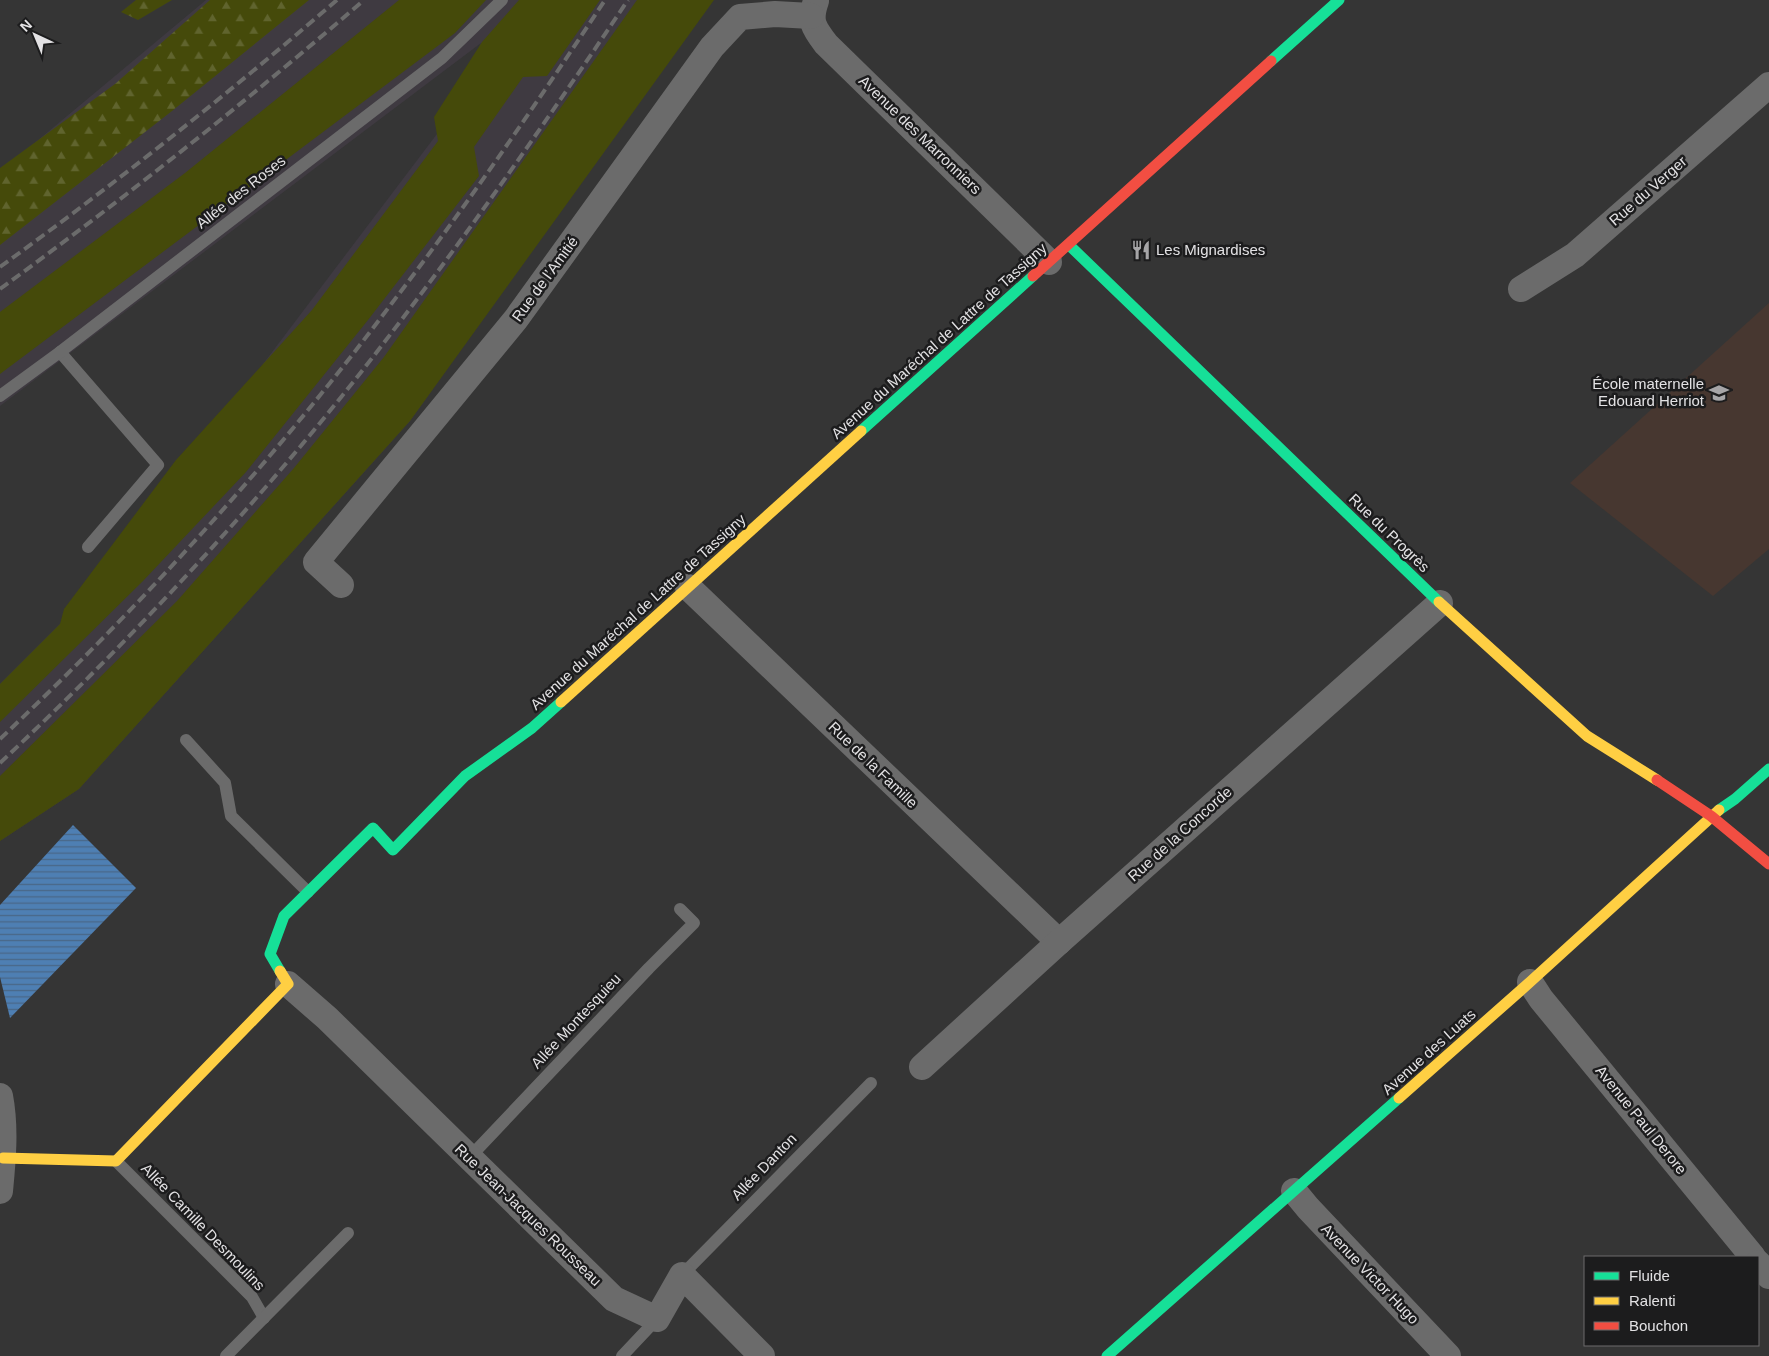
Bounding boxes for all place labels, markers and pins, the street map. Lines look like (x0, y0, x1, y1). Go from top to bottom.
restaurant icon: Les Mignardises (1130, 239, 1152, 261)
place label: Les Mignardises (1156, 241, 1265, 258)
place label: École maternelle Edouard Herriot (1592, 375, 1705, 409)
school or university icon: École maternelle Edouard Herriot (1708, 382, 1730, 404)

